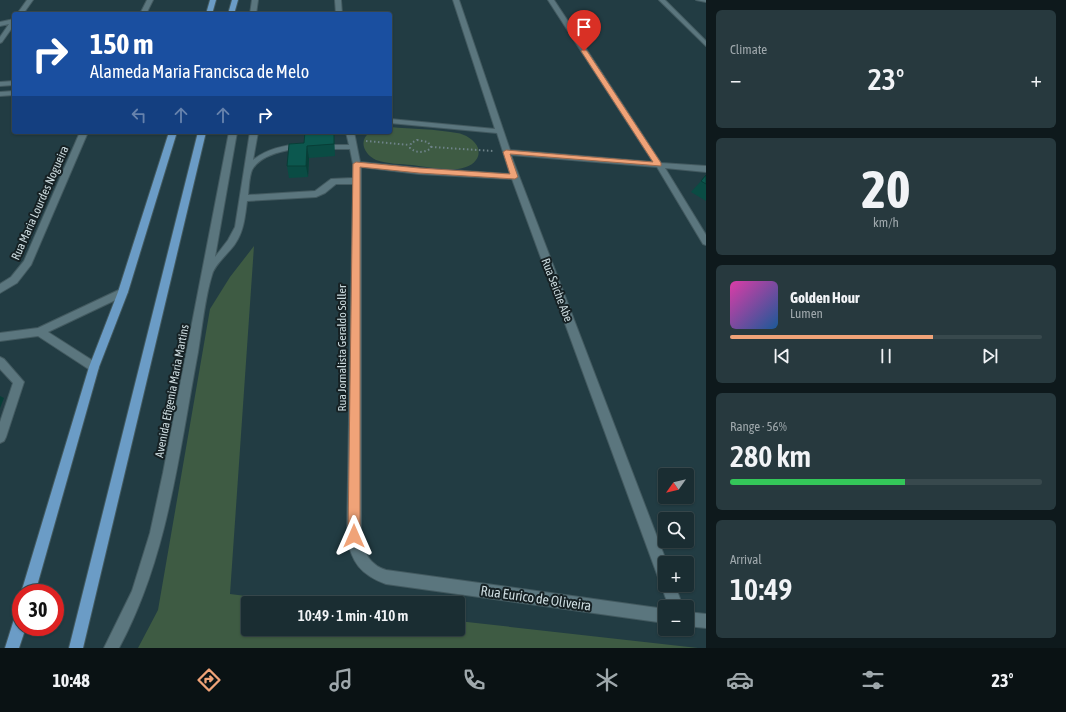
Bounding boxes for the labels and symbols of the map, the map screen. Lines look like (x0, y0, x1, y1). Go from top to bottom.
pin (567, 10, 601, 51)
street label: Rua Maria Lourdes Nogueira (8, 144, 72, 262)
street label: Rua Seiche Abe (539, 256, 575, 324)
street label: Rua Jornalista Geraldo Soller (335, 284, 349, 411)
street label: Avenida Efigenia Maria Martins (152, 323, 192, 459)
north arrow (658, 468, 694, 504)
position arrow (333, 515, 375, 557)
street label: Rua Eurico de Oliveira (480, 582, 592, 614)
speed limit sign: 30 (12, 584, 64, 636)

